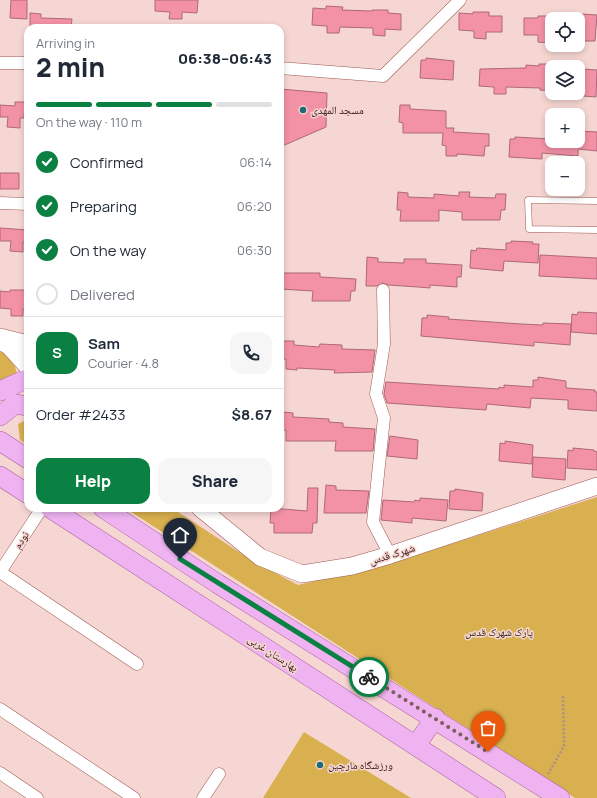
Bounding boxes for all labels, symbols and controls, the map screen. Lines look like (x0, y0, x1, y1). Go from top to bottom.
map controls (545, 12, 585, 196)
button: locate (545, 12, 585, 52)
text: Arriving in (36, 34, 95, 52)
text: 06:38–06:43 (178, 48, 272, 69)
text: 2 min (36, 49, 105, 85)
button: layers (545, 60, 585, 100)
place label: مسجد المهدی (311, 102, 364, 117)
marker: مسجد المهدی (298, 105, 308, 115)
button: + (545, 108, 585, 148)
text: On the way · 110 m (36, 113, 142, 131)
icon: check (36, 151, 58, 173)
text: Confirmed (70, 152, 143, 173)
text: 06:14 (239, 153, 272, 171)
button: − (545, 156, 585, 196)
icon: check (36, 195, 58, 217)
text: Preparing (70, 196, 137, 217)
text: 06:20 (237, 197, 272, 215)
icon: check (36, 239, 58, 261)
text: On the way (70, 240, 146, 261)
text: 06:30 (237, 241, 272, 259)
text: Delivered (70, 284, 135, 305)
button: phone (230, 332, 272, 374)
text: Sam (88, 333, 120, 354)
text: S (52, 342, 62, 363)
text: Courier · 4.8 (88, 354, 159, 372)
text: Order #2433 (36, 404, 126, 425)
text: $8.67 (232, 404, 272, 425)
button: Help (36, 458, 150, 504)
button: Share (158, 458, 272, 504)
pin (163, 518, 197, 559)
icon: home (169, 524, 191, 546)
street label: نودم (9, 528, 32, 551)
street label: شهرک قدس (367, 539, 417, 568)
park label: پارک شهرک قدس (465, 624, 533, 639)
street label: بهارستان غربی (245, 631, 301, 675)
courier (349, 657, 389, 697)
icon: bike (358, 666, 380, 688)
pin (471, 711, 505, 752)
icon: bag (477, 717, 499, 739)
place label: ورزشگاه مارچین (328, 757, 393, 772)
marker: ورزشگاه مارچین (315, 760, 325, 770)

